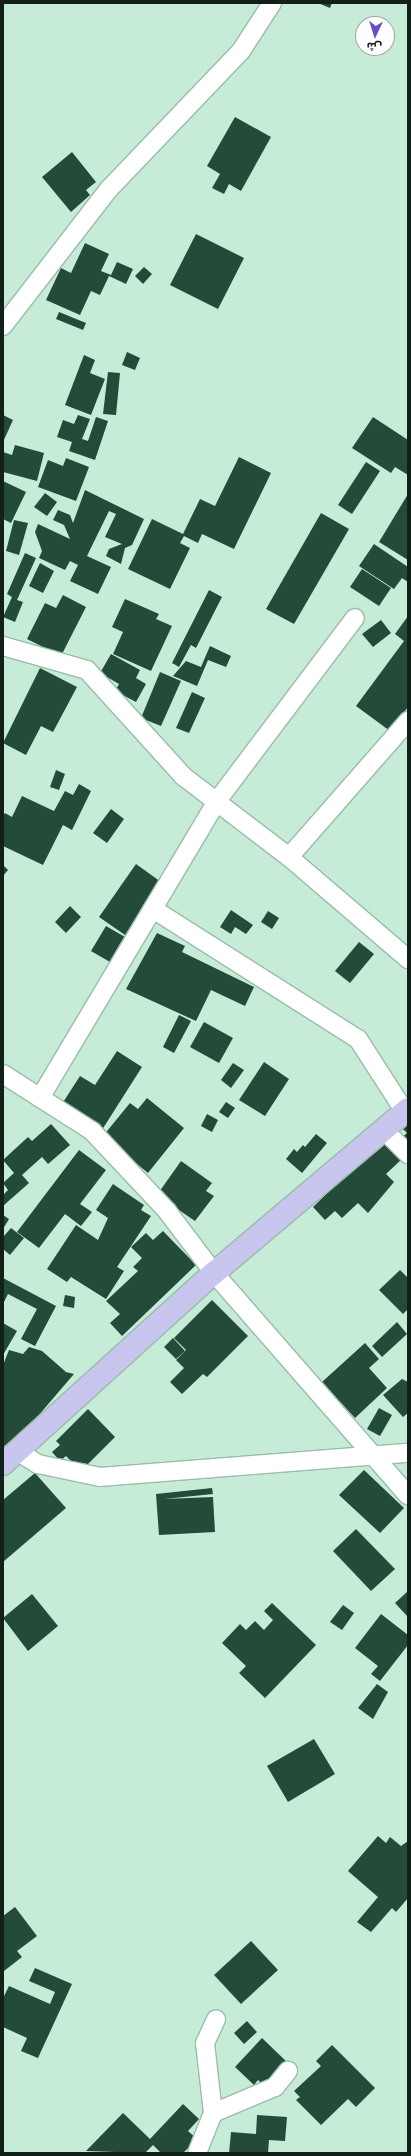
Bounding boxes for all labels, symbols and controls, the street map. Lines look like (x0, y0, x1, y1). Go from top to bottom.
north arrow (355, 16, 395, 56)
text: ش (366, 39, 382, 54)

